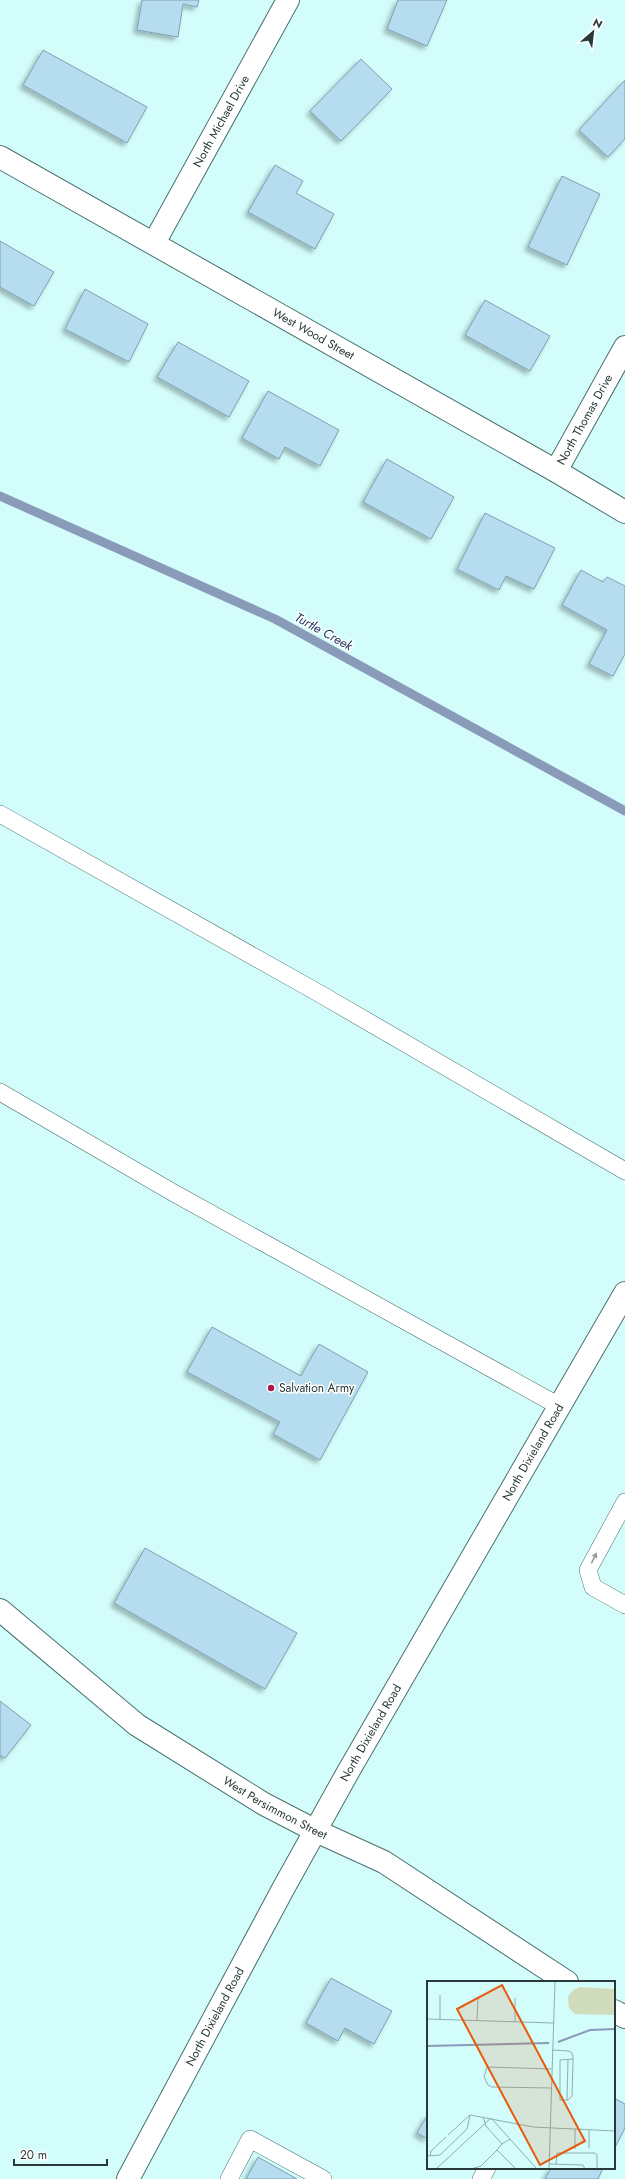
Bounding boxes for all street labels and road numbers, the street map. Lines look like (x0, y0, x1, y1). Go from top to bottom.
street label: North Michael Drive (188, 72, 254, 171)
street label: West Wood Street (269, 304, 358, 364)
street label: North Thomas Drive (552, 371, 617, 468)
street label: North Dixieland Road (498, 1400, 568, 1504)
street label: North Dixieland Road (336, 1681, 406, 1785)
street label: West Persimmon Street (219, 1772, 330, 1844)
street label: North Dixieland Road (181, 1964, 249, 2069)

